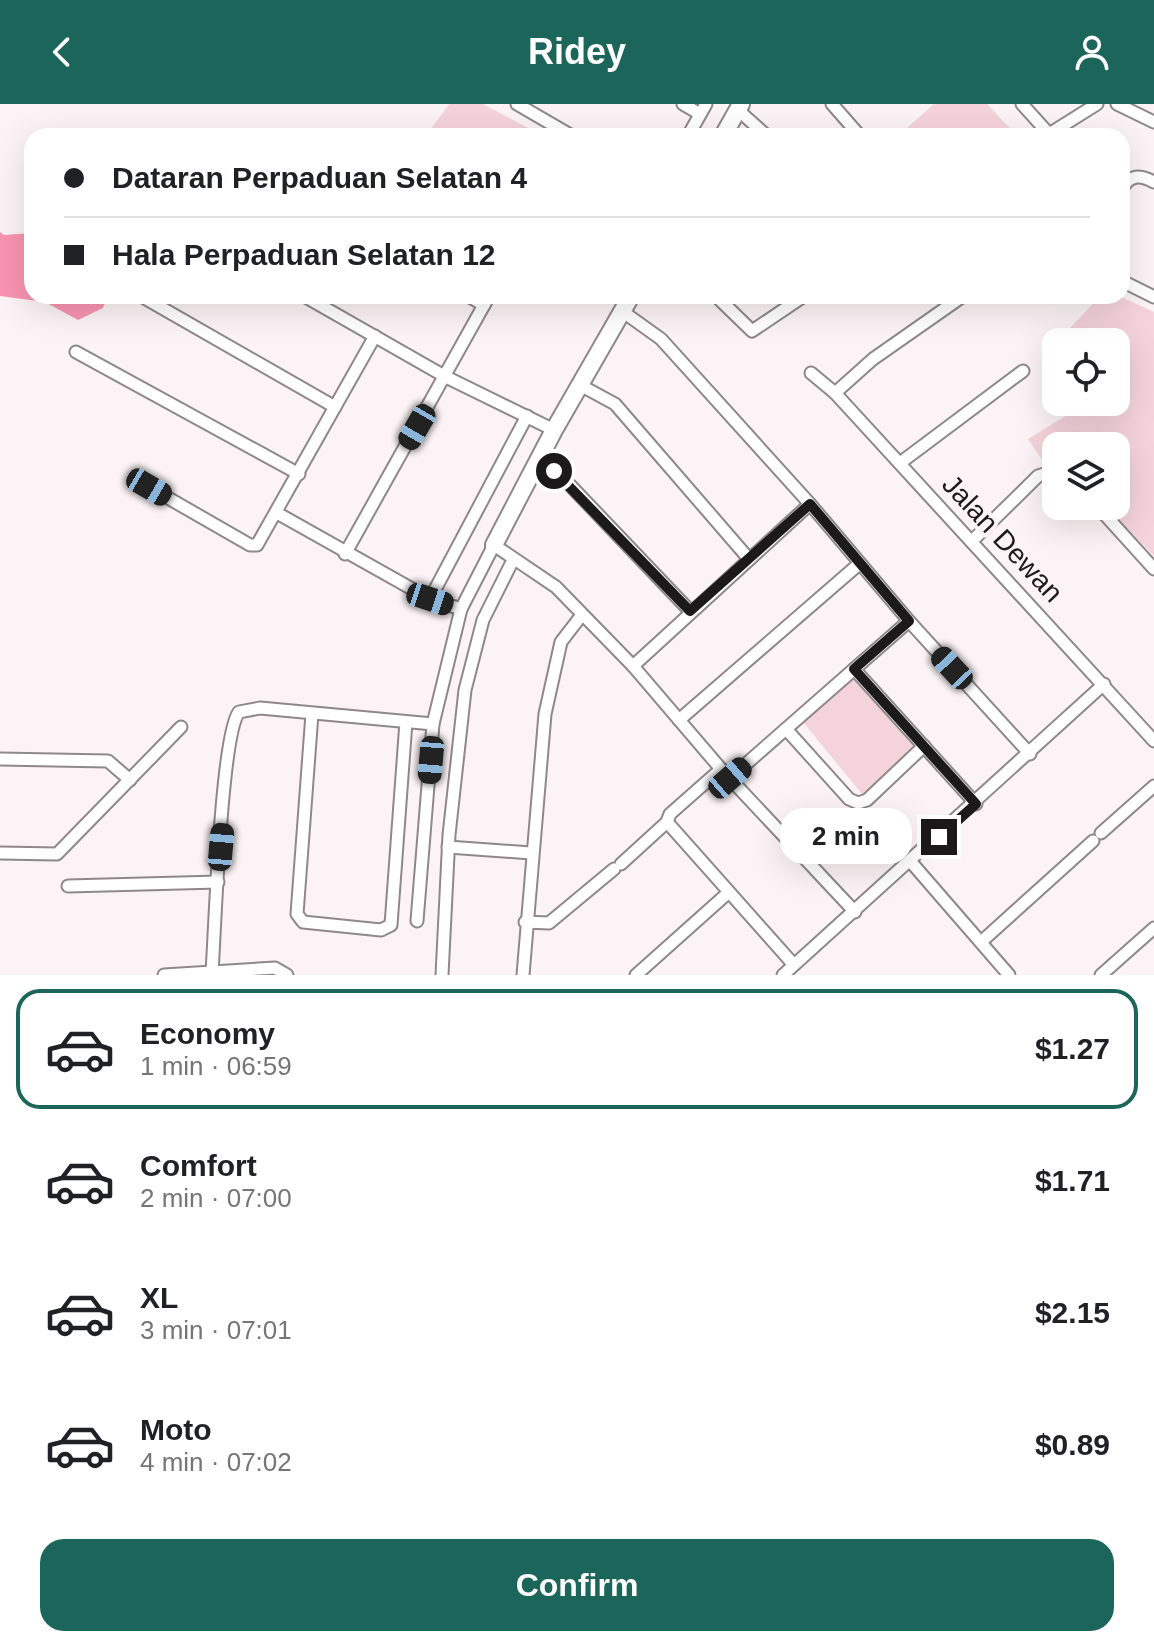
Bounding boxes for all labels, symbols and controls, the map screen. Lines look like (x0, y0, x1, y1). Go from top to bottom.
icon: back (40, 30, 84, 74)
icon: person (1070, 30, 1114, 74)
text: Ridey (528, 31, 626, 72)
text: Dataran Perpaduan Selatan 4 (112, 161, 527, 194)
text: Hala Perpaduan Selatan 12 (112, 238, 496, 271)
map controls (1042, 328, 1130, 520)
button: locate (1042, 328, 1130, 416)
car (395, 400, 439, 454)
button: layers (1042, 432, 1130, 520)
route start (536, 453, 572, 489)
car (122, 465, 176, 509)
street label: Jalan Dewan (936, 469, 1069, 608)
car (403, 580, 457, 618)
car (927, 642, 977, 694)
car (417, 735, 445, 785)
car (704, 753, 756, 803)
callout: 2 min (779, 809, 911, 865)
route end (921, 819, 957, 855)
text: 2 min (812, 821, 880, 851)
car (207, 822, 235, 872)
icon: car (44, 1013, 116, 1085)
text: Economy (140, 1017, 275, 1050)
text: $1.27 (1035, 1032, 1110, 1065)
text: 1 min · 06:59 (140, 1051, 292, 1081)
icon: car (44, 1145, 116, 1217)
text: Comfort (140, 1149, 257, 1182)
text: $1.71 (1035, 1164, 1110, 1197)
text: 2 min · 07:00 (140, 1183, 292, 1213)
icon: car (44, 1277, 116, 1349)
text: XL (140, 1281, 178, 1314)
text: $2.15 (1035, 1296, 1110, 1329)
text: 3 min · 07:01 (140, 1315, 292, 1345)
icon: car (44, 1409, 116, 1481)
text: Moto (140, 1413, 212, 1446)
text: $0.89 (1035, 1428, 1110, 1461)
text: 4 min · 07:02 (140, 1447, 292, 1477)
button: Confirm (40, 1539, 1114, 1631)

